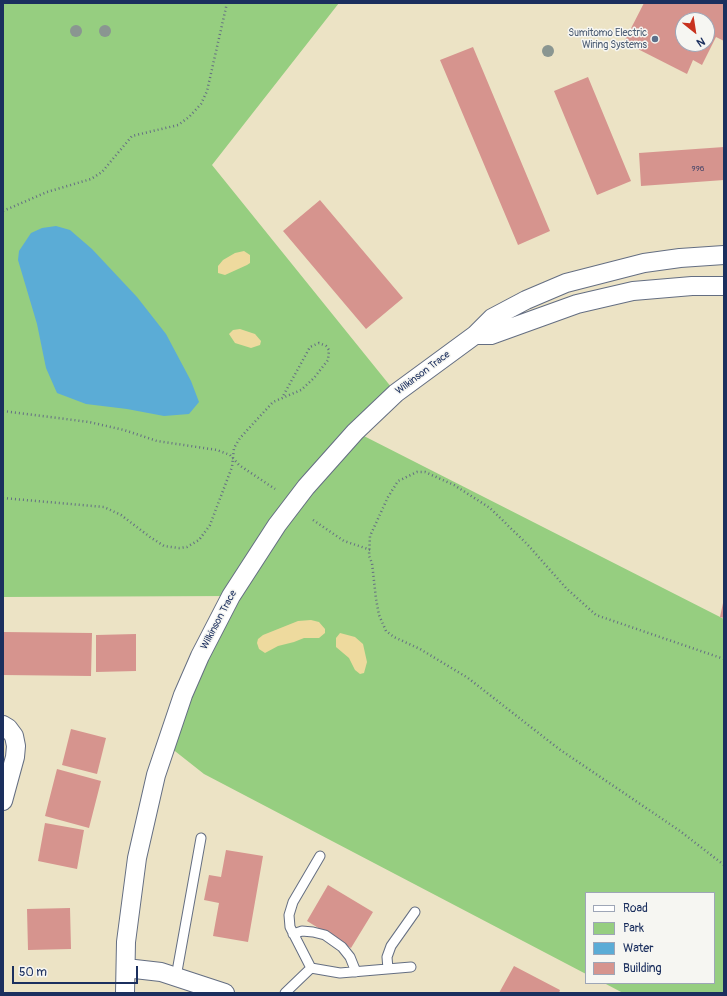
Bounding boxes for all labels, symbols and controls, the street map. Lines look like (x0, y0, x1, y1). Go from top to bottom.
north arrow (675, 12, 715, 52)
place label: Sumitomo Electric Wiring Systems (568, 27, 647, 50)
marker: Sumitomo Electric Wiring Systems (650, 34, 660, 44)
text: N (694, 34, 707, 49)
house number: 996 (692, 164, 704, 174)
street label: Wilkinson Trace (393, 349, 453, 397)
street label: Wilkinson Trace (198, 588, 240, 652)
legend (585, 892, 715, 984)
text: Road (623, 901, 648, 916)
text: Park (623, 921, 644, 936)
text: Water (623, 941, 654, 956)
scale bar (14, 958, 140, 984)
text: Building (623, 961, 662, 976)
text: 50 m (19, 965, 47, 980)

